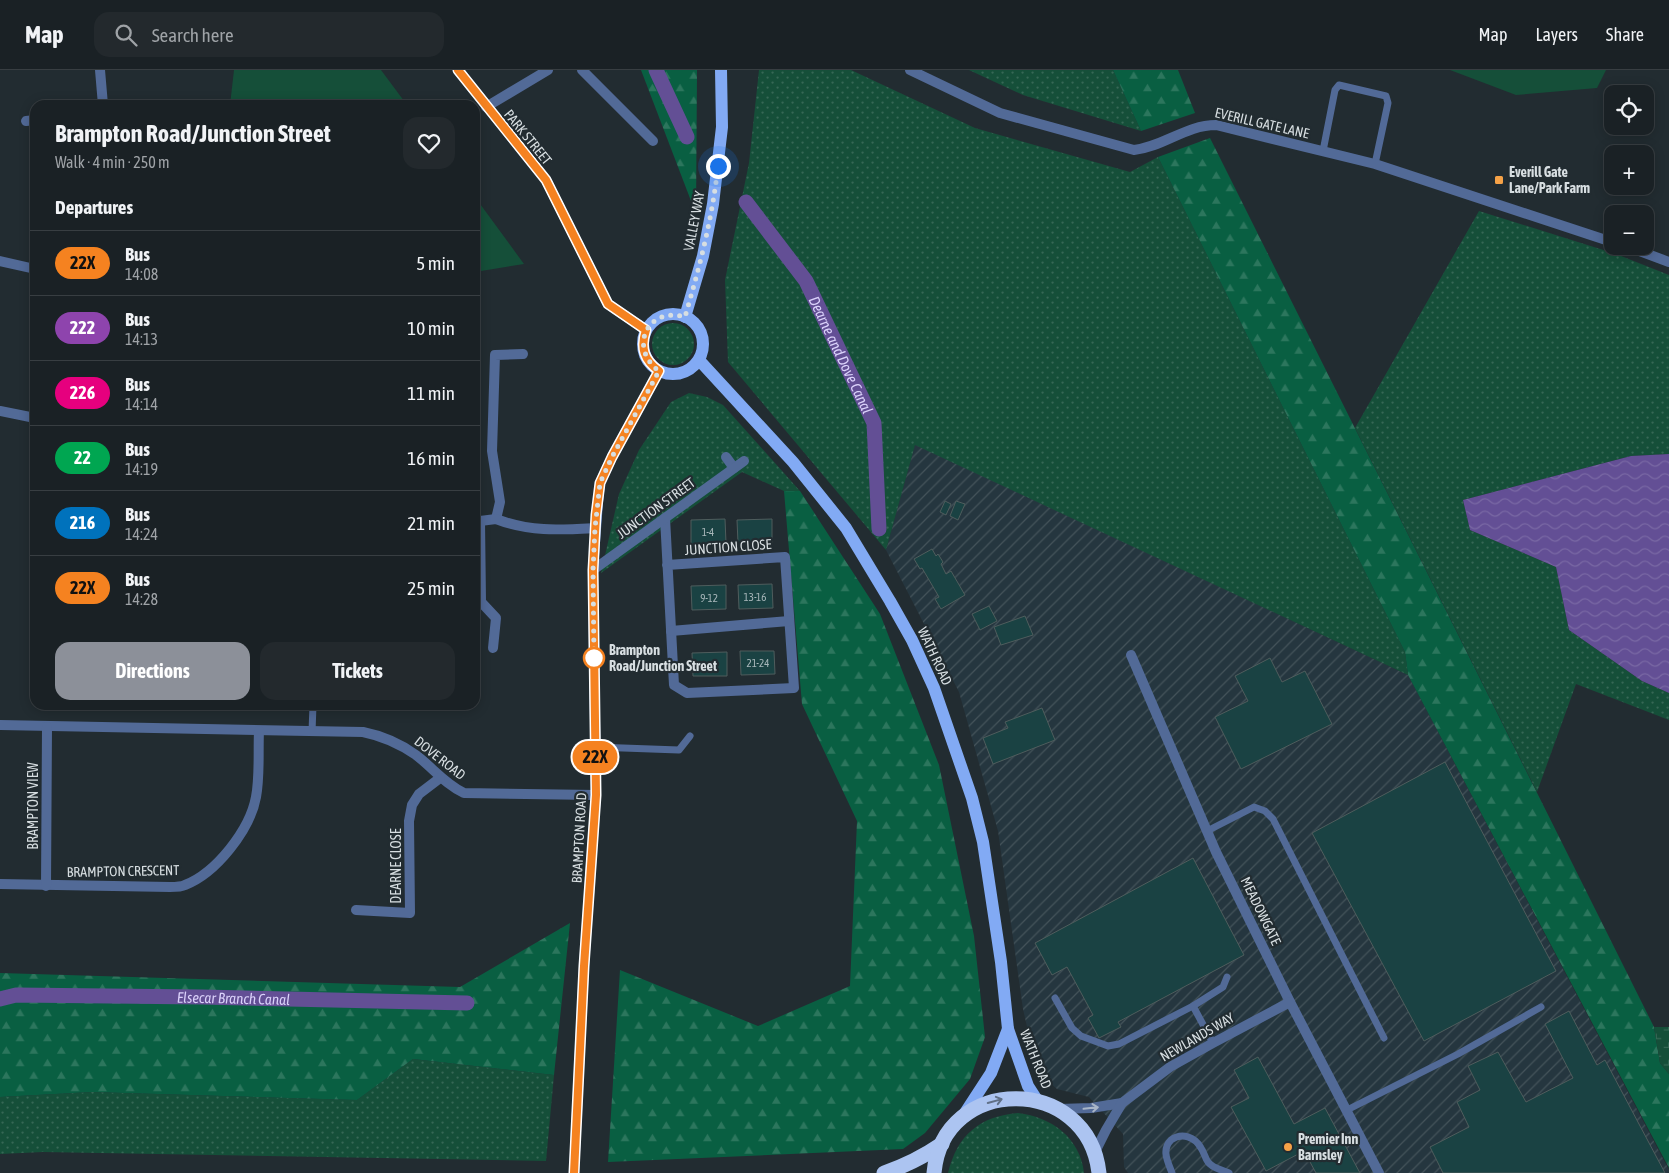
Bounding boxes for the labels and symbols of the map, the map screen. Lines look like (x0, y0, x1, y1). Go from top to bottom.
street label: EVERILL GATE LANE (1213, 104, 1311, 142)
street label: PARK STREET (501, 106, 555, 168)
your location (706, 154, 731, 179)
place label: Everill Gate Lane/Park Farm (1509, 164, 1590, 196)
marker: Everill Gate Lane/Park Farm (1493, 174, 1505, 186)
street label: VALLEY WAY (680, 189, 708, 252)
water label: Dearne and Dove Canal (806, 293, 877, 416)
street label: JUNCTION STREET (614, 474, 698, 542)
house number: 1-4 (702, 526, 714, 538)
street label: JUNCTION CLOSE (684, 536, 772, 558)
house number: 13-16 (744, 591, 766, 603)
house number: 9-12 (700, 592, 718, 604)
street label: WATH ROAD (915, 624, 955, 688)
place label: Brampton Road/Junction Street (609, 642, 717, 674)
marker: Brampton Road/Junction Street (583, 647, 605, 669)
house number: 21-24 (747, 657, 769, 669)
street label: DOVE ROAD (411, 733, 469, 783)
line badge: 22X (566, 741, 624, 773)
street label: BRAMPTON VIEW (25, 761, 41, 850)
street label: BRAMPTON ROAD (569, 792, 589, 884)
street label: DEARNE CLOSE (388, 828, 404, 904)
street label: BRAMPTON CRESCENT (66, 862, 180, 880)
street label: MEADOWGATE (1238, 874, 1284, 948)
water label: Elsecar Branch Canal (177, 988, 290, 1007)
street label: NEWLANDS WAY (1157, 1009, 1238, 1065)
street label: WATH ROAD (1017, 1027, 1055, 1091)
one-way arrow (987, 1096, 1003, 1106)
one-way arrow (1082, 1103, 1098, 1113)
place label: Premier Inn Barnsley (1298, 1131, 1358, 1163)
marker: Premier Inn Barnsley (1282, 1141, 1294, 1153)

